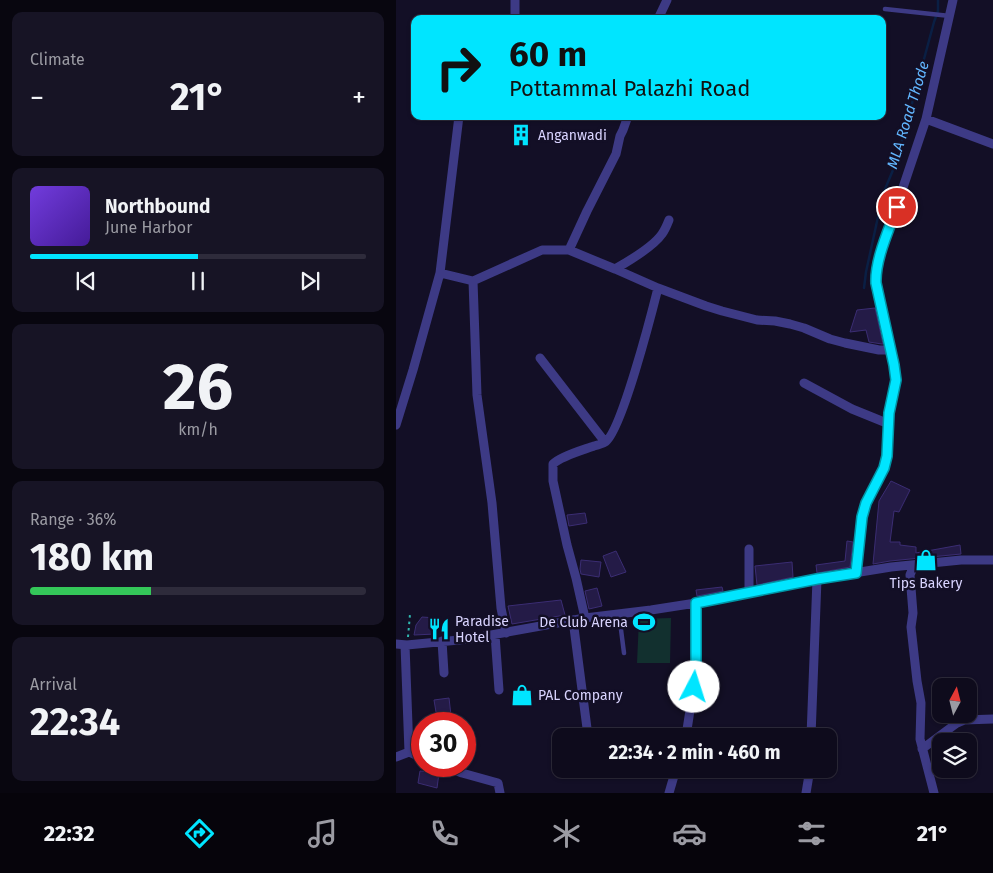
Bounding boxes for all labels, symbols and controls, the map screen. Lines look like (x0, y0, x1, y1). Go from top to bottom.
text: 60 m (509, 33, 587, 75)
icon: right (426, 35, 491, 100)
text: Climate (30, 50, 85, 69)
water label: MLA Road Thode (883, 59, 933, 171)
text: 21° (170, 74, 226, 120)
text: Pottammal Palazhi Road (509, 75, 750, 102)
text: − (30, 81, 44, 114)
text: + (352, 81, 366, 114)
building icon: Anganwadi (508, 122, 534, 148)
place label: Anganwadi (538, 127, 607, 144)
pin (876, 186, 918, 228)
icon: arrive (883, 193, 911, 221)
text: Northbound (105, 195, 210, 218)
text: June Harbor (105, 218, 192, 237)
icon: previous (72, 267, 100, 295)
icon: pause (184, 267, 212, 295)
icon: next (296, 267, 324, 295)
text: 26 (163, 348, 233, 426)
text: km/h (178, 420, 218, 439)
text: Range · 36% (30, 510, 116, 529)
text: 180 km (30, 534, 154, 580)
shop icon: Tips Bakery (913, 547, 939, 573)
place label: Tips Bakery (890, 575, 963, 592)
sports icon: De Club Arena (631, 609, 657, 635)
place label: Paradise Hotel (455, 613, 509, 646)
place label: De Club Arena (539, 614, 628, 631)
restaurant icon: Paradise Hotel (426, 616, 452, 642)
position arrow (667, 660, 719, 712)
text: Arrival (30, 675, 77, 694)
north arrow (932, 678, 977, 722)
map controls (932, 678, 977, 778)
shop icon: PAL Company (509, 682, 535, 708)
place label: PAL Company (538, 687, 623, 704)
text: 22:34 (30, 699, 120, 745)
speed limit sign: 30 (411, 712, 476, 777)
button: layers (932, 733, 977, 778)
text: 22:34 · 2 min · 460 m (608, 741, 781, 764)
icon: directions (182, 816, 217, 851)
icon: music (305, 816, 340, 851)
icon: phone (427, 816, 462, 851)
icon: climate (549, 816, 584, 851)
icon: car (672, 816, 707, 851)
icon: filters (794, 816, 829, 851)
text: 22:32 (44, 820, 95, 847)
text: 21° (917, 820, 949, 847)

